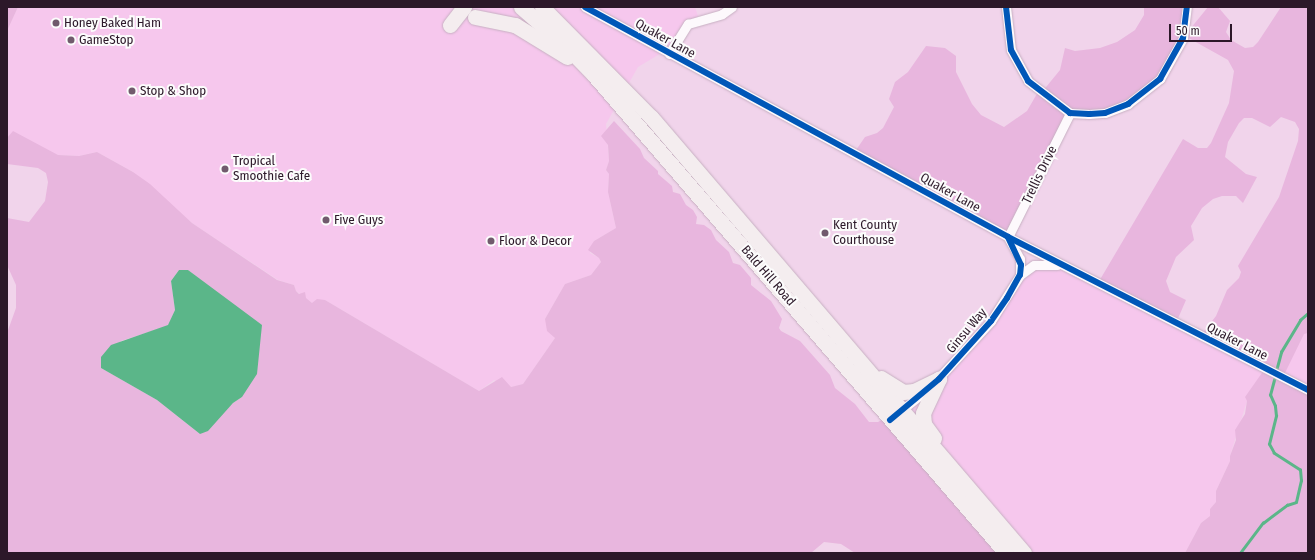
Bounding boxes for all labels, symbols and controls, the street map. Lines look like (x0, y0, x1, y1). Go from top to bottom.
place label: Honey Baked Ham (64, 15, 161, 31)
street label: Quaker Lane (632, 16, 698, 62)
scale bar (1171, 16, 1234, 42)
marker: Honey Baked Ham (51, 18, 61, 28)
text: 50 m (1176, 24, 1200, 38)
place label: GameStop (79, 32, 133, 48)
marker: GameStop (66, 35, 76, 45)
place label: Stop & Shop (140, 83, 206, 99)
marker: Stop & Shop (127, 86, 137, 96)
street label: Trellis Drive (1019, 143, 1061, 207)
place label: Tropical Smoothie Cafe (233, 154, 310, 185)
marker: Tropical Smoothie Cafe (220, 164, 230, 174)
street label: Quaker Lane (917, 170, 983, 216)
place label: Five Guys (334, 212, 383, 228)
marker: Five Guys (321, 215, 331, 225)
place label: Kent County Courthouse (833, 218, 897, 249)
marker: Kent County Courthouse (820, 228, 830, 238)
place label: Floor & Decor (499, 233, 572, 249)
marker: Floor & Decor (486, 236, 496, 246)
street label: Bald Hill Road (738, 243, 798, 309)
street label: Ginsu Way (944, 305, 990, 357)
street label: Quaker Lane (1204, 320, 1270, 364)

